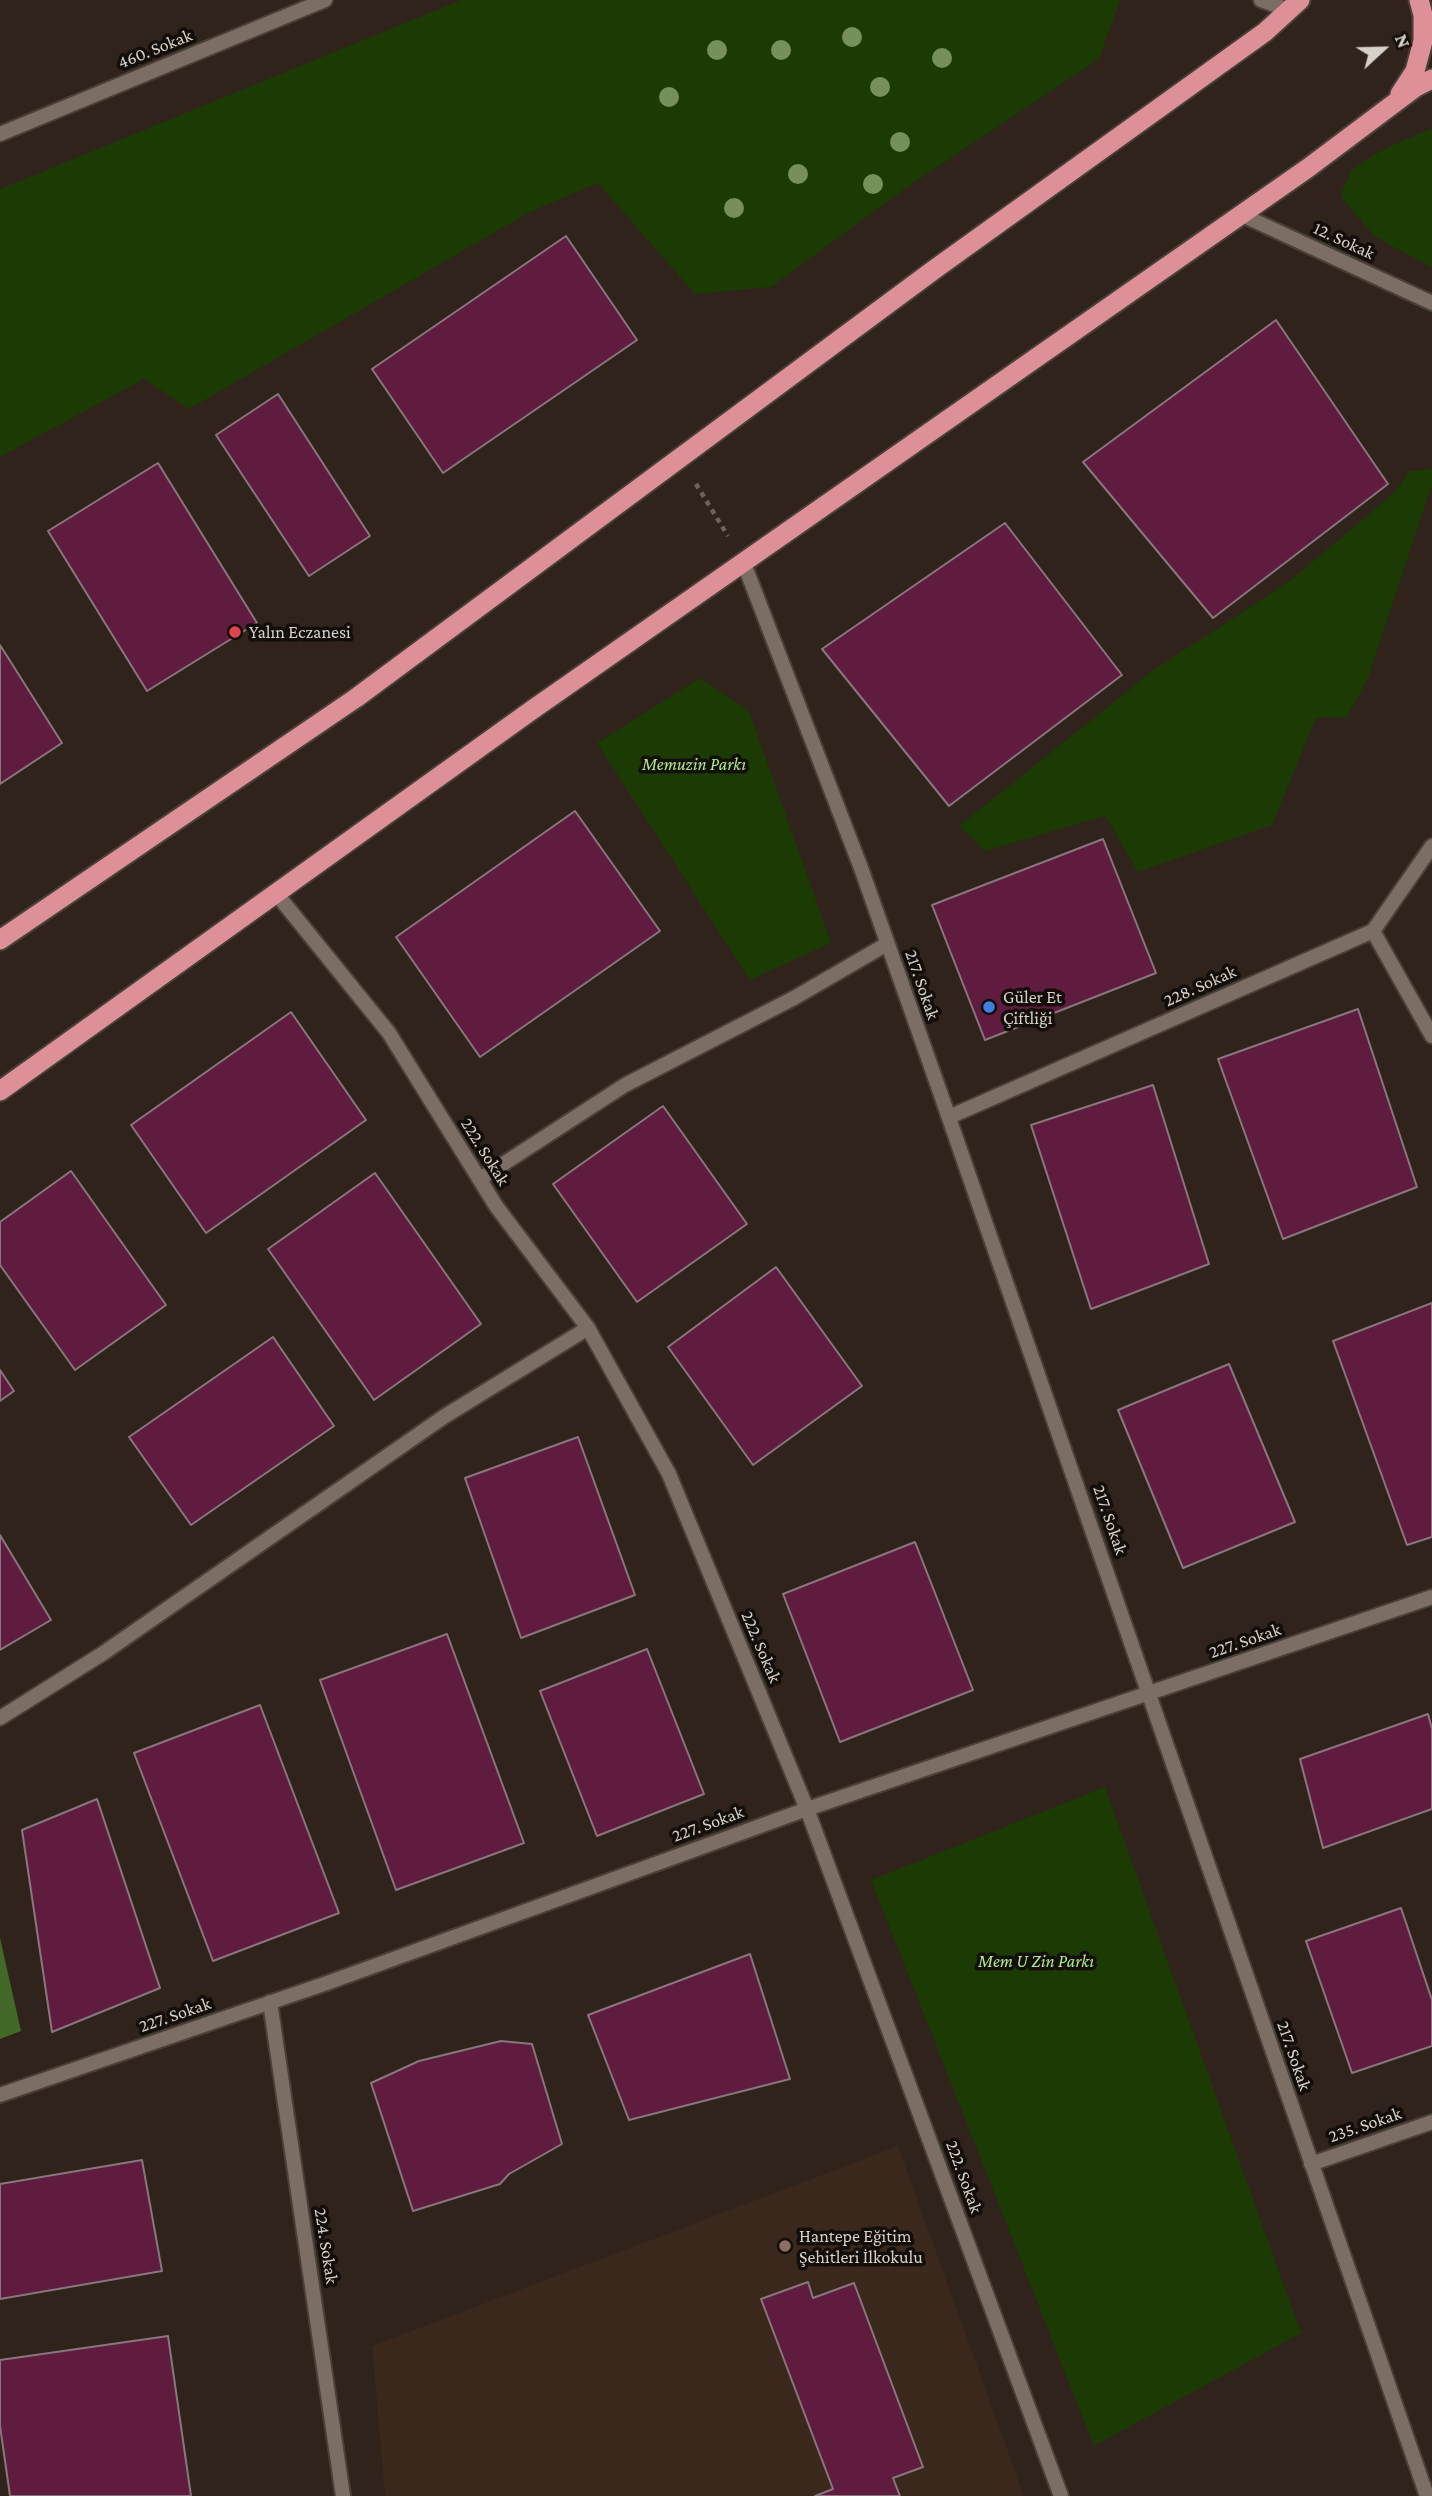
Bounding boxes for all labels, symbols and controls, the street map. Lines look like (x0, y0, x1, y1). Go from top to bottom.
north arrow (1348, 14, 1418, 84)
street label: 460. Sokak (115, 24, 195, 74)
text: N (1391, 31, 1415, 51)
street label: 12. Sokak (1310, 218, 1378, 264)
place label: Yalın Eczanesi (249, 621, 351, 643)
marker: Yalın Eczanesi (227, 624, 243, 640)
park label: Memuzin Parkı (642, 753, 746, 775)
street label: 217. Sokak (900, 947, 944, 1023)
street label: 228. Sokak (1161, 961, 1239, 1011)
place label: Güler Et Çiftliği (1003, 986, 1062, 1028)
marker: Güler Et Çiftliği (981, 999, 997, 1015)
street label: 222. Sokak (456, 1114, 514, 1190)
street label: 217. Sokak (1088, 1482, 1132, 1558)
street label: 222. Sokak (736, 1608, 786, 1686)
street label: 227. Sokak (1206, 1619, 1284, 1663)
street label: 227. Sokak (669, 1801, 747, 1847)
park label: Mem U Zin Parkı (978, 1950, 1094, 1972)
street label: 227. Sokak (136, 1993, 214, 2037)
street label: 217. Sokak (1272, 2018, 1316, 2094)
street label: 235. Sokak (1326, 2102, 1404, 2148)
street label: 222. Sokak (941, 2138, 987, 2216)
street label: 224. Sokak (309, 2207, 343, 2285)
place label: Hantepe Eğitim Şehitleri İlkokulu (799, 2225, 923, 2268)
marker: Hantepe Eğitim Şehitleri İlkokulu (777, 2238, 793, 2254)

